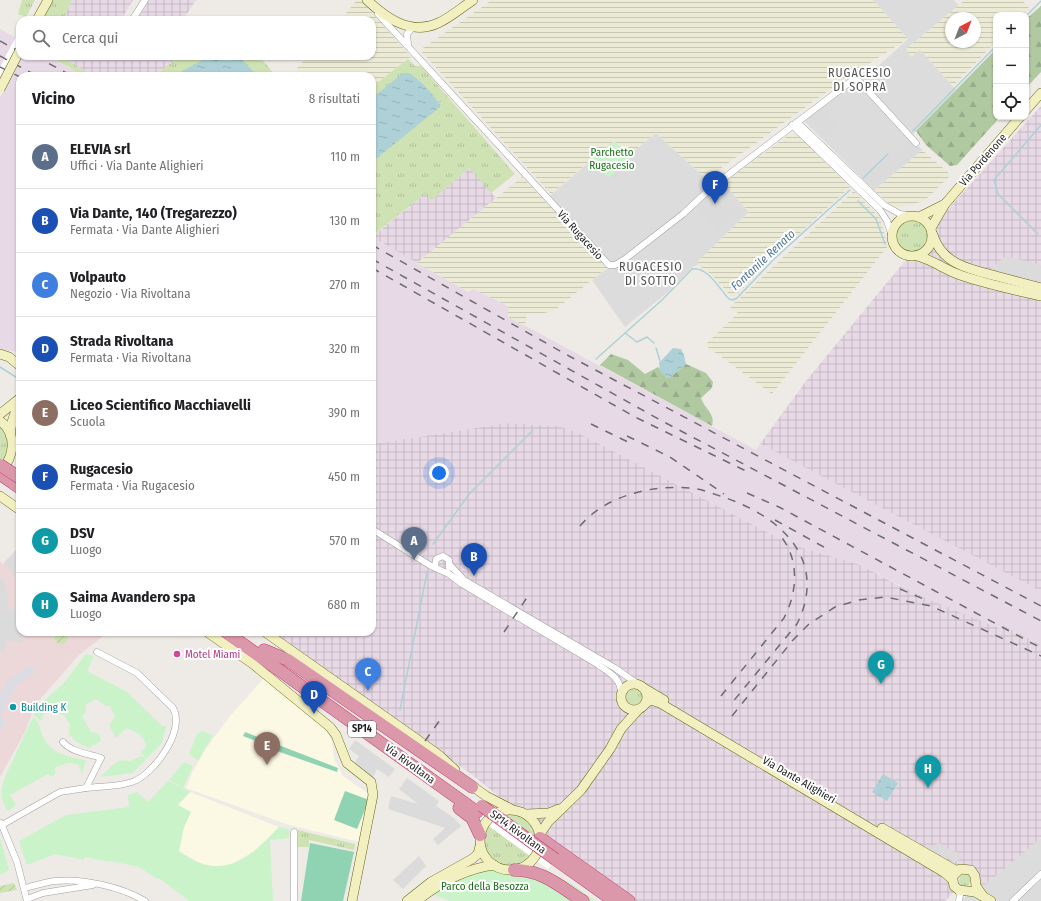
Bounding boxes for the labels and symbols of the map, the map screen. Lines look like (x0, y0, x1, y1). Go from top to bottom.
north arrow (945, 12, 981, 48)
district label: RUGACESIO DI SOPRA (828, 66, 892, 94)
street label: Via Pordenone (957, 131, 1009, 189)
park label: Parchetto Rugacesio (589, 146, 635, 172)
pin: F (702, 171, 728, 204)
street label: Via Rugacesio (555, 208, 606, 262)
water label: Fontanile Renato (728, 227, 798, 293)
district label: RUGACESIO DI SOTTO (619, 260, 683, 288)
your location (429, 463, 449, 483)
pin: A (401, 527, 427, 560)
pin: B (461, 543, 487, 576)
place label: Motel Miami (185, 648, 240, 661)
marker: Motel Miami (172, 649, 182, 659)
pin: G (868, 651, 894, 684)
pin: C (355, 658, 381, 691)
pin: D (301, 681, 327, 714)
place label: Building K (21, 701, 67, 714)
marker: Building K (8, 702, 18, 712)
road number: SP14 (348, 721, 376, 737)
pin: E (254, 732, 280, 765)
street label: Via Rivoltana (382, 741, 438, 787)
street label: Via Dante Alighieri (760, 754, 838, 806)
pin: H (915, 755, 941, 788)
street label: SP14 Rivoltana (488, 807, 548, 857)
park label: Parco della Besozza (441, 880, 529, 893)

